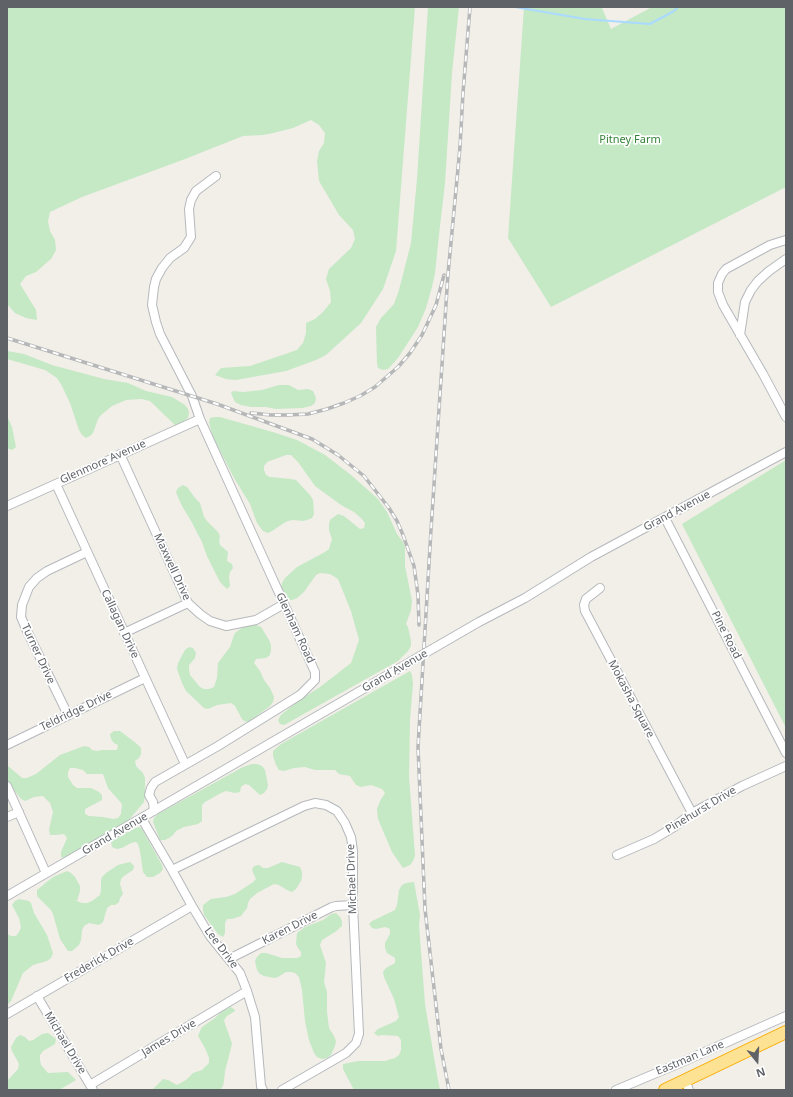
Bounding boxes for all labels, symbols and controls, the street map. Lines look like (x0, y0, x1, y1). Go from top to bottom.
park label: Pitney Farm (599, 133, 661, 147)
street label: Glenmore Avenue (58, 437, 148, 487)
street label: Grand Avenue (641, 488, 713, 534)
street label: Maxwell Drive (151, 531, 193, 603)
street label: Callagan Drive (98, 587, 142, 661)
street label: Glenham Road (273, 591, 317, 665)
street label: Pine Road (708, 609, 744, 661)
street label: Turner Drive (18, 622, 58, 686)
street label: Grand Avenue (360, 647, 430, 695)
street label: Mokasha Square (605, 658, 657, 740)
street label: Teldridge Drive (38, 688, 114, 734)
street label: Pinehurst Drive (663, 784, 739, 836)
street label: Grand Avenue (80, 810, 150, 858)
street label: Michael Drive (344, 844, 360, 914)
street label: Karen Drive (260, 908, 320, 948)
street label: Lee Drive (201, 925, 241, 971)
street label: Frederick Drive (62, 935, 136, 985)
street label: Michael Drive (41, 1010, 89, 1076)
street label: James Drive (139, 1017, 199, 1059)
street label: Eastman Lane (654, 1038, 726, 1078)
north arrow (737, 1041, 777, 1081)
text: N (754, 1064, 767, 1081)

